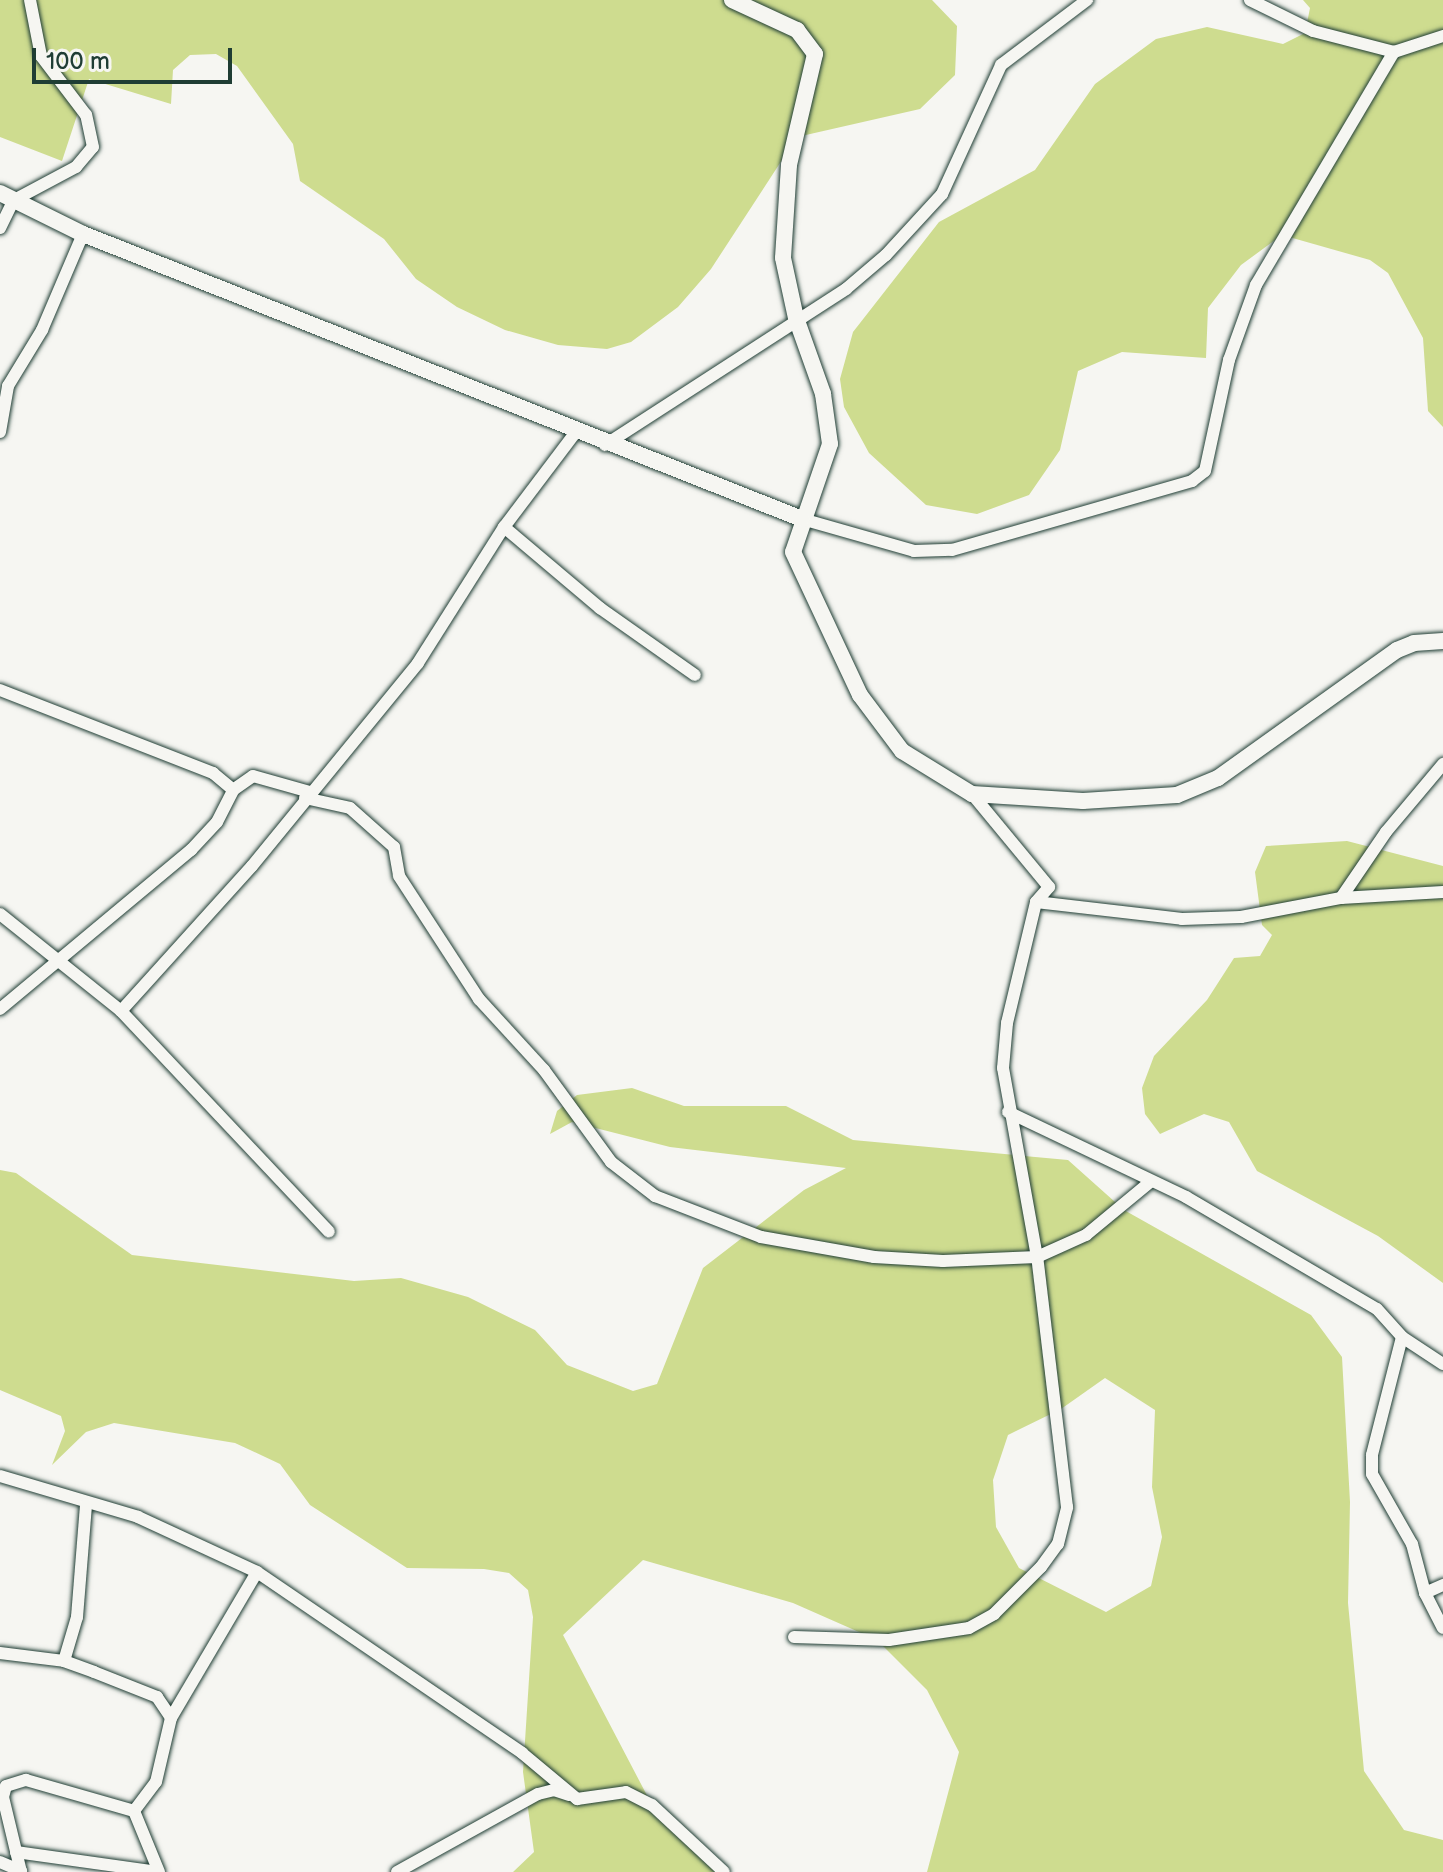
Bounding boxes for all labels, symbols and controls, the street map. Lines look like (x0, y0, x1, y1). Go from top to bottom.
scale bar (36, 32, 236, 82)
text: 100 m (46, 47, 110, 76)

